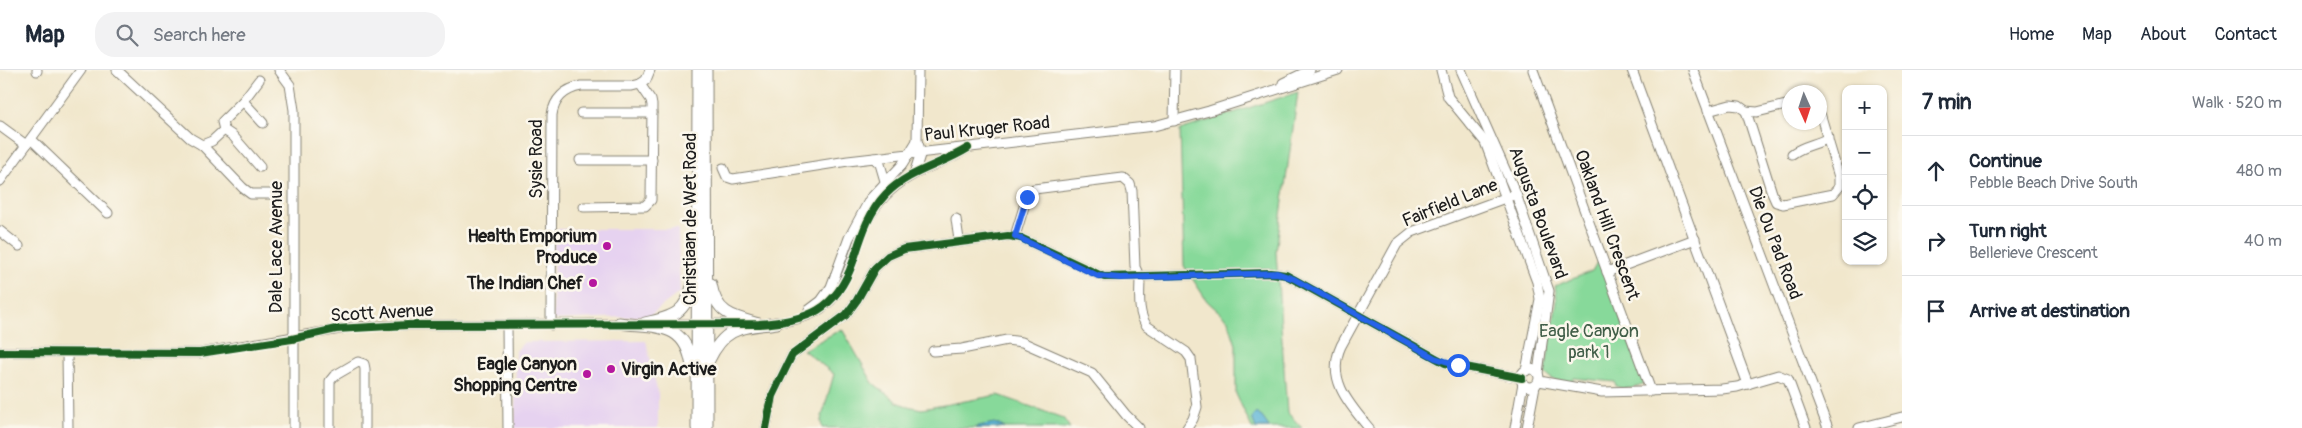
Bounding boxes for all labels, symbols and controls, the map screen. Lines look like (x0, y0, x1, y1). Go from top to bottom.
search box (95, 12, 445, 57)
text: Map (25, 20, 65, 49)
icon: search (113, 21, 141, 49)
text: Search here (153, 23, 246, 47)
text: Home (2009, 23, 2054, 46)
text: Map (2082, 23, 2112, 46)
text: About (2140, 23, 2186, 46)
text: Contact (2214, 23, 2277, 46)
north arrow (1782, 85, 1827, 130)
map controls (1842, 85, 1887, 265)
button: + (1842, 85, 1887, 130)
text: 7 min (1922, 89, 1972, 116)
text: Walk · 520 m (2192, 93, 2282, 113)
street label: Paul Kruger Road (923, 111, 1051, 147)
street label: Sysie Road (525, 119, 548, 199)
button: − (1842, 130, 1887, 175)
street label: Christiaan de Wet Road (679, 133, 702, 305)
street label: Augusta Boulevard (1503, 144, 1573, 282)
street label: Oakland Hill Crescent (1569, 147, 1645, 304)
text: Continue (1969, 149, 2042, 173)
icon: ahead (1922, 157, 1950, 185)
text: 480 m (2236, 161, 2282, 181)
street label: Fairfield Lane (1399, 173, 1501, 233)
text: Pebble Beach Drive South (1969, 173, 2138, 193)
button: locate (1842, 175, 1887, 220)
street label: Dale Lace Avenue (265, 181, 288, 313)
street label: Die Ou Pad Road (1743, 183, 1807, 303)
route end (1016, 186, 1039, 209)
text: Turn right (1969, 219, 2047, 243)
button: layers (1842, 220, 1887, 265)
place label: Health Emporium Produce (468, 225, 598, 269)
icon: right (1922, 227, 1950, 255)
text: 40 m (2244, 231, 2282, 251)
marker: Health Emporium Produce (601, 240, 613, 252)
text: Bellerieve Crescent (1969, 243, 2098, 263)
place label: The Indian Chef (466, 272, 584, 295)
marker: The Indian Chef (587, 277, 599, 289)
icon: arrive (1922, 297, 1950, 325)
street label: Scott Avenue (330, 299, 434, 327)
text: Arrive at destination (1969, 299, 2130, 323)
park label: Eagle Canyon park 1 (1539, 320, 1639, 364)
place label: Eagle Canyon Shopping Centre (453, 353, 578, 397)
route start (1447, 354, 1470, 377)
place label: Virgin Active (621, 358, 718, 381)
marker: Virgin Active (605, 363, 617, 375)
marker: Eagle Canyon Shopping Centre (581, 368, 593, 380)

